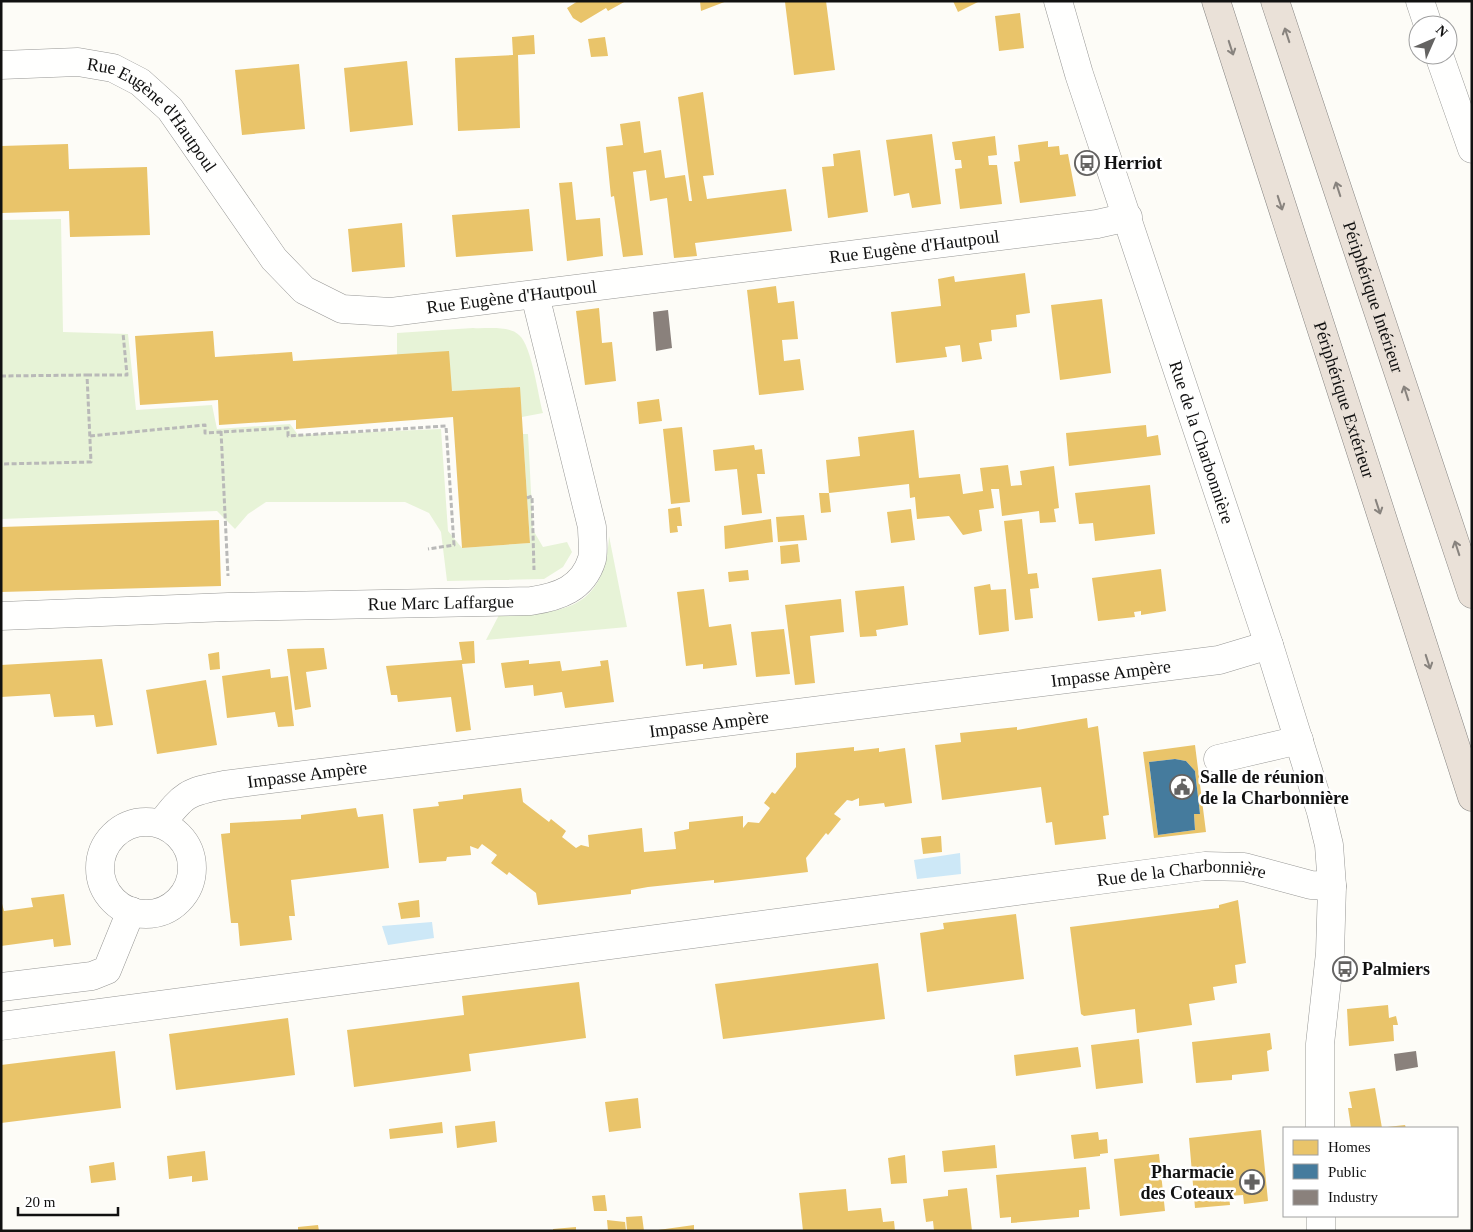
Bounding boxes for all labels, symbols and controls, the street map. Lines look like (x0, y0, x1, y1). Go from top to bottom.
north arrow (1408, 15, 1458, 65)
text: N (1433, 22, 1451, 40)
one-way arrow (1281, 28, 1291, 44)
one-way arrow (1227, 39, 1236, 55)
street label: Rue Eugène d'Hautpoul (85, 54, 221, 176)
bus stop icon: Herriot (1074, 150, 1100, 176)
place label: Herriot (1104, 153, 1162, 173)
one-way arrow (1333, 182, 1342, 198)
one-way arrow (1276, 194, 1285, 210)
street label: Périphérique Intérieur (1339, 219, 1408, 375)
street label: Rue Eugène d'Hautpoul (828, 226, 1001, 267)
street label: Rue Eugène d'Hautpoul (425, 276, 598, 317)
street label: Périphérique Extérieur (1310, 319, 1379, 481)
street label: Rue de la Charbonnière (1165, 358, 1238, 526)
one-way arrow (1400, 386, 1410, 402)
one-way arrow (1373, 499, 1383, 515)
one-way arrow (1452, 540, 1461, 556)
street label: Rue Marc Laffargue (367, 591, 514, 614)
one-way arrow (1423, 654, 1433, 670)
street label: Impasse Ampère (1050, 656, 1172, 691)
street label: Impasse Ampère (648, 707, 770, 742)
street label: Impasse Ampère (246, 757, 368, 792)
place label: Salle de réunion de la Charbonnière (1200, 767, 1349, 808)
public building icon: Salle de réunion de la Charbonnière (1169, 774, 1195, 800)
street label: Rue de la Charbonnière (1096, 856, 1269, 890)
bus stop icon: Palmiers (1332, 956, 1358, 982)
place label: Palmiers (1362, 959, 1430, 979)
legend (1283, 1127, 1458, 1217)
text: Homes (1328, 1139, 1371, 1155)
place label: Pharmacie des Coteaux (1141, 1162, 1234, 1203)
text: Public (1328, 1164, 1367, 1180)
pharmacy icon: Pharmacie des Coteaux (1239, 1169, 1265, 1195)
scale bar (18, 1184, 118, 1216)
text: Industry (1328, 1189, 1378, 1205)
text: 20 m (25, 1194, 56, 1210)

